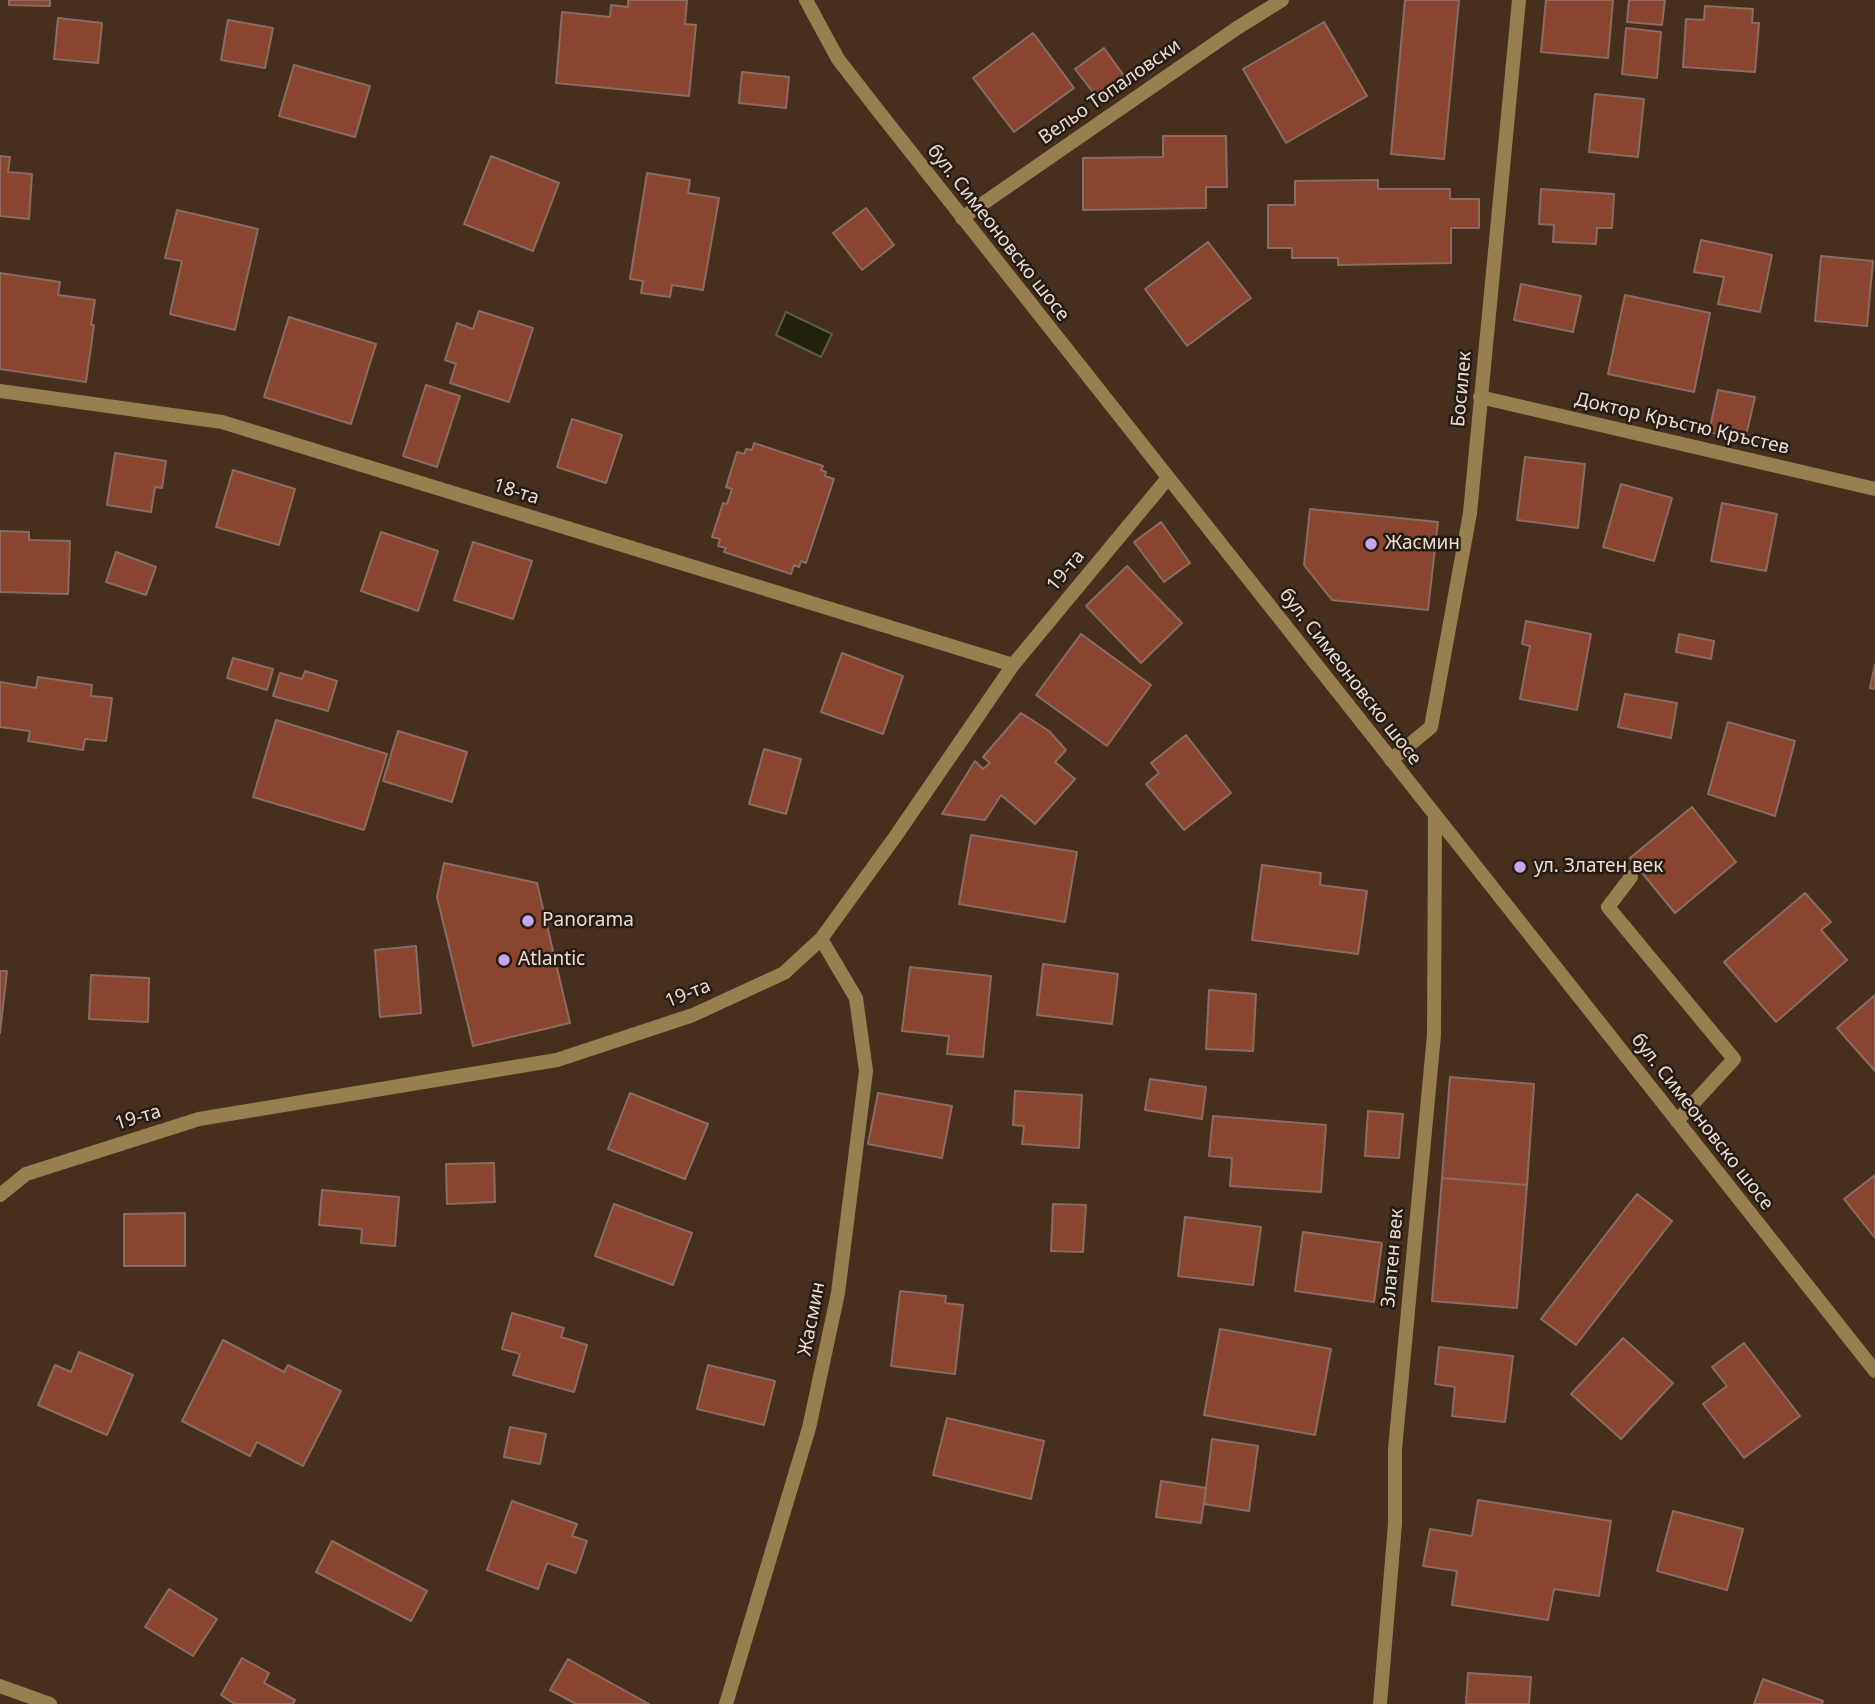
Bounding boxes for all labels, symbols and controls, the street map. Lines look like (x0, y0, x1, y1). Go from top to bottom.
street label: Вельо Топаловски (1035, 34, 1185, 150)
street label: бул. Симеоновско шосе (922, 140, 1074, 326)
street label: Босилек (1447, 350, 1477, 428)
street label: Доктор Кръстю Кръстев (1573, 388, 1791, 460)
street label: 18-та (490, 474, 542, 510)
place label: Жасмин (1385, 533, 1460, 555)
marker: Жасмин (1363, 536, 1379, 552)
street label: 19-та (1042, 546, 1090, 596)
street label: бул. Симеоновско шосе (1274, 584, 1426, 770)
place label: ул. Златен век (1534, 856, 1663, 878)
marker: ул. Златен век (1512, 859, 1528, 875)
place label: Panorama (542, 910, 634, 932)
marker: Panorama (520, 913, 536, 929)
place label: Atlantic (518, 949, 585, 971)
marker: Atlantic (496, 952, 512, 968)
street label: 19-та (662, 975, 714, 1013)
street label: бул. Симеоновско шосе (1626, 1029, 1778, 1215)
street label: 19-та (112, 1100, 164, 1136)
street label: Златен век (1377, 1207, 1409, 1309)
street label: Жасмин (794, 1280, 830, 1358)

